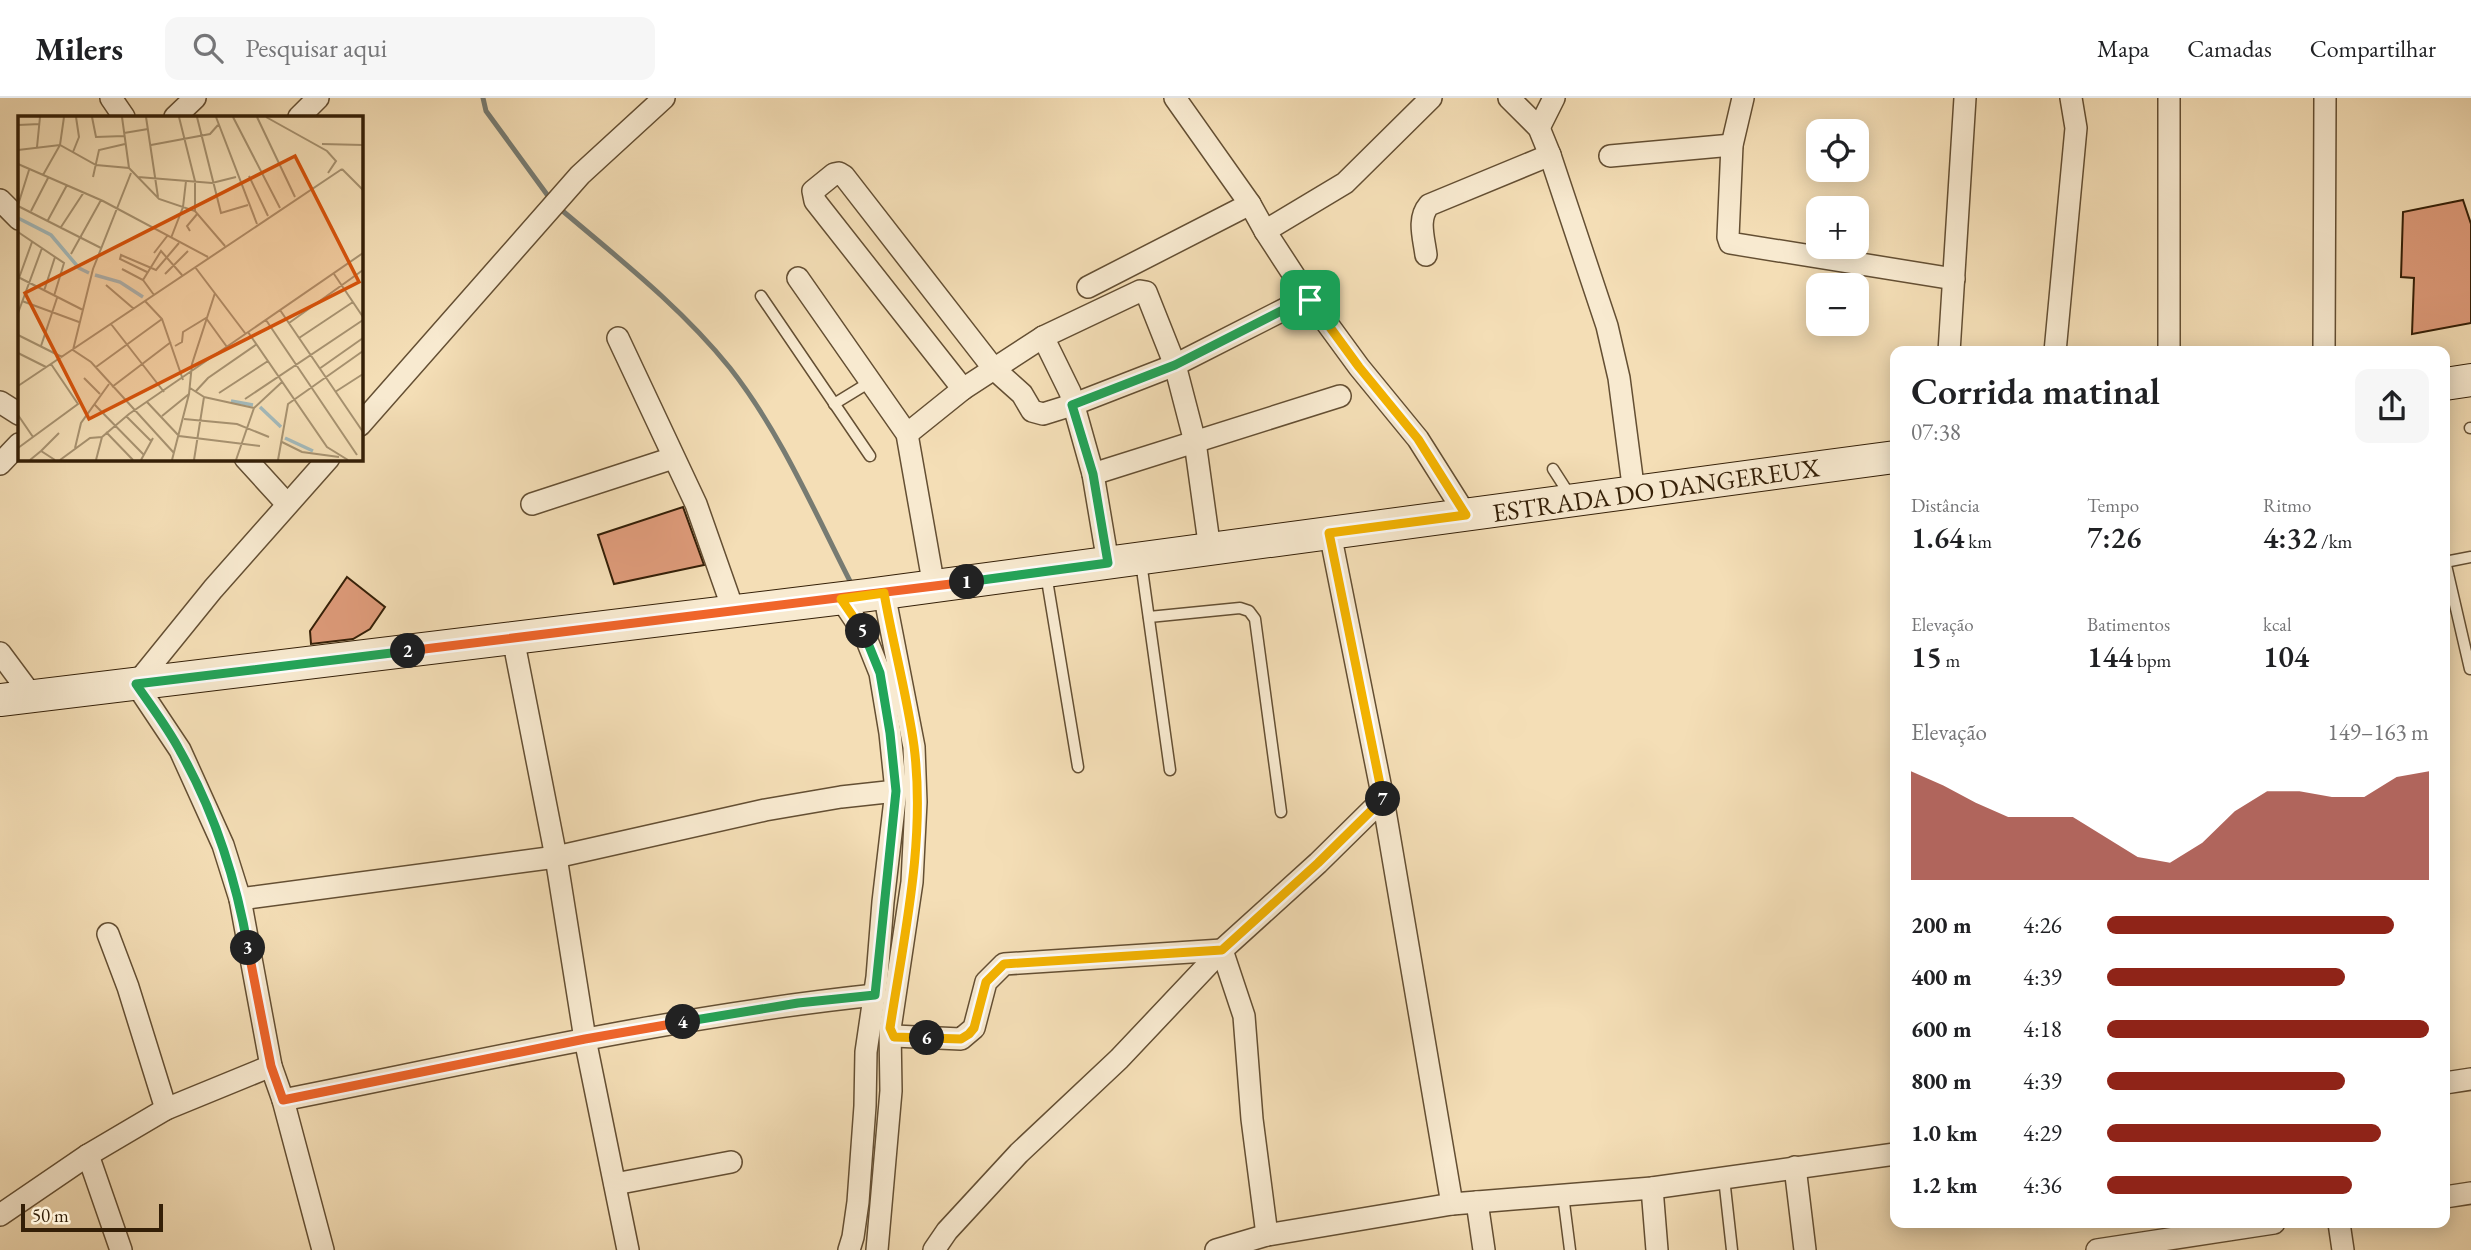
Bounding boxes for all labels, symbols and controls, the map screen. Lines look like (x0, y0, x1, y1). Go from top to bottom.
search box (165, 17, 655, 80)
text: Milers (35, 27, 123, 70)
icon: search (189, 29, 227, 67)
text: Pesquisar aqui (245, 31, 387, 65)
text: Mapa (2097, 33, 2149, 64)
text: Camadas (2187, 33, 2272, 64)
text: Compartilhar (2310, 33, 2436, 64)
inset map (18, 116, 362, 460)
map controls (1806, 119, 1869, 336)
button: locate (1806, 119, 1869, 182)
button: + (1806, 196, 1869, 259)
pin (1280, 270, 1340, 330)
button: − (1806, 273, 1869, 336)
icon: arrive (1291, 281, 1329, 319)
text: Corrida matinal (1911, 366, 2160, 415)
button: share (2355, 369, 2429, 443)
text: 07:38 (1911, 417, 1961, 447)
street label: ESTRADA DO DANGEREUX (1490, 450, 1822, 530)
text: Distância (1911, 493, 1980, 518)
text: Tempo (2087, 493, 2139, 518)
text: Ritmo (2263, 493, 2311, 518)
text: 1.64 (1911, 518, 1964, 557)
text: 7:26 (2087, 518, 2141, 557)
text: 4:32 (2263, 518, 2317, 557)
text: km (1964, 529, 1992, 554)
text: /km (2317, 529, 2352, 554)
pin: 1 (950, 564, 984, 600)
text: 1 (961, 569, 972, 594)
text: Elevação (1911, 612, 1974, 637)
text: Batimentos (2087, 612, 2170, 637)
text: kcal (2263, 612, 2292, 637)
pin: 5 (846, 614, 880, 648)
text: 5 (857, 618, 868, 643)
pin: 2 (390, 634, 426, 668)
text: 15 (1911, 637, 1942, 676)
text: 144 (2087, 637, 2133, 676)
text: 104 (2263, 637, 2309, 676)
text: 2 (402, 638, 413, 663)
text: m (1942, 648, 1960, 673)
text: bpm (2133, 648, 2171, 673)
text: Elevação (1911, 717, 1987, 747)
text: 149–163 m (2328, 717, 2429, 747)
pin: 7 (1366, 782, 1400, 816)
text: 7 (1377, 786, 1388, 811)
text: 200 m (1911, 910, 1972, 940)
text: 4:26 (2023, 910, 2062, 940)
pin: 3 (230, 930, 266, 966)
text: 3 (242, 935, 253, 960)
text: 400 m (1911, 962, 1972, 992)
text: 4:39 (2023, 962, 2062, 992)
pin: 4 (666, 1004, 700, 1040)
text: 4 (677, 1009, 688, 1034)
text: 600 m (1911, 1014, 1972, 1044)
text: 4:18 (2023, 1014, 2062, 1044)
pin: 6 (909, 1020, 944, 1056)
text: 6 (921, 1025, 932, 1050)
text: 800 m (1911, 1066, 1972, 1096)
text: 4:39 (2023, 1066, 2062, 1096)
text: 1.0 km (1911, 1118, 1978, 1148)
text: 4:29 (2023, 1118, 2062, 1148)
text: 1.2 km (1911, 1170, 1978, 1200)
text: 4:36 (2023, 1170, 2062, 1200)
scale bar (21, 1201, 163, 1233)
text: 50 m (32, 1203, 69, 1228)

